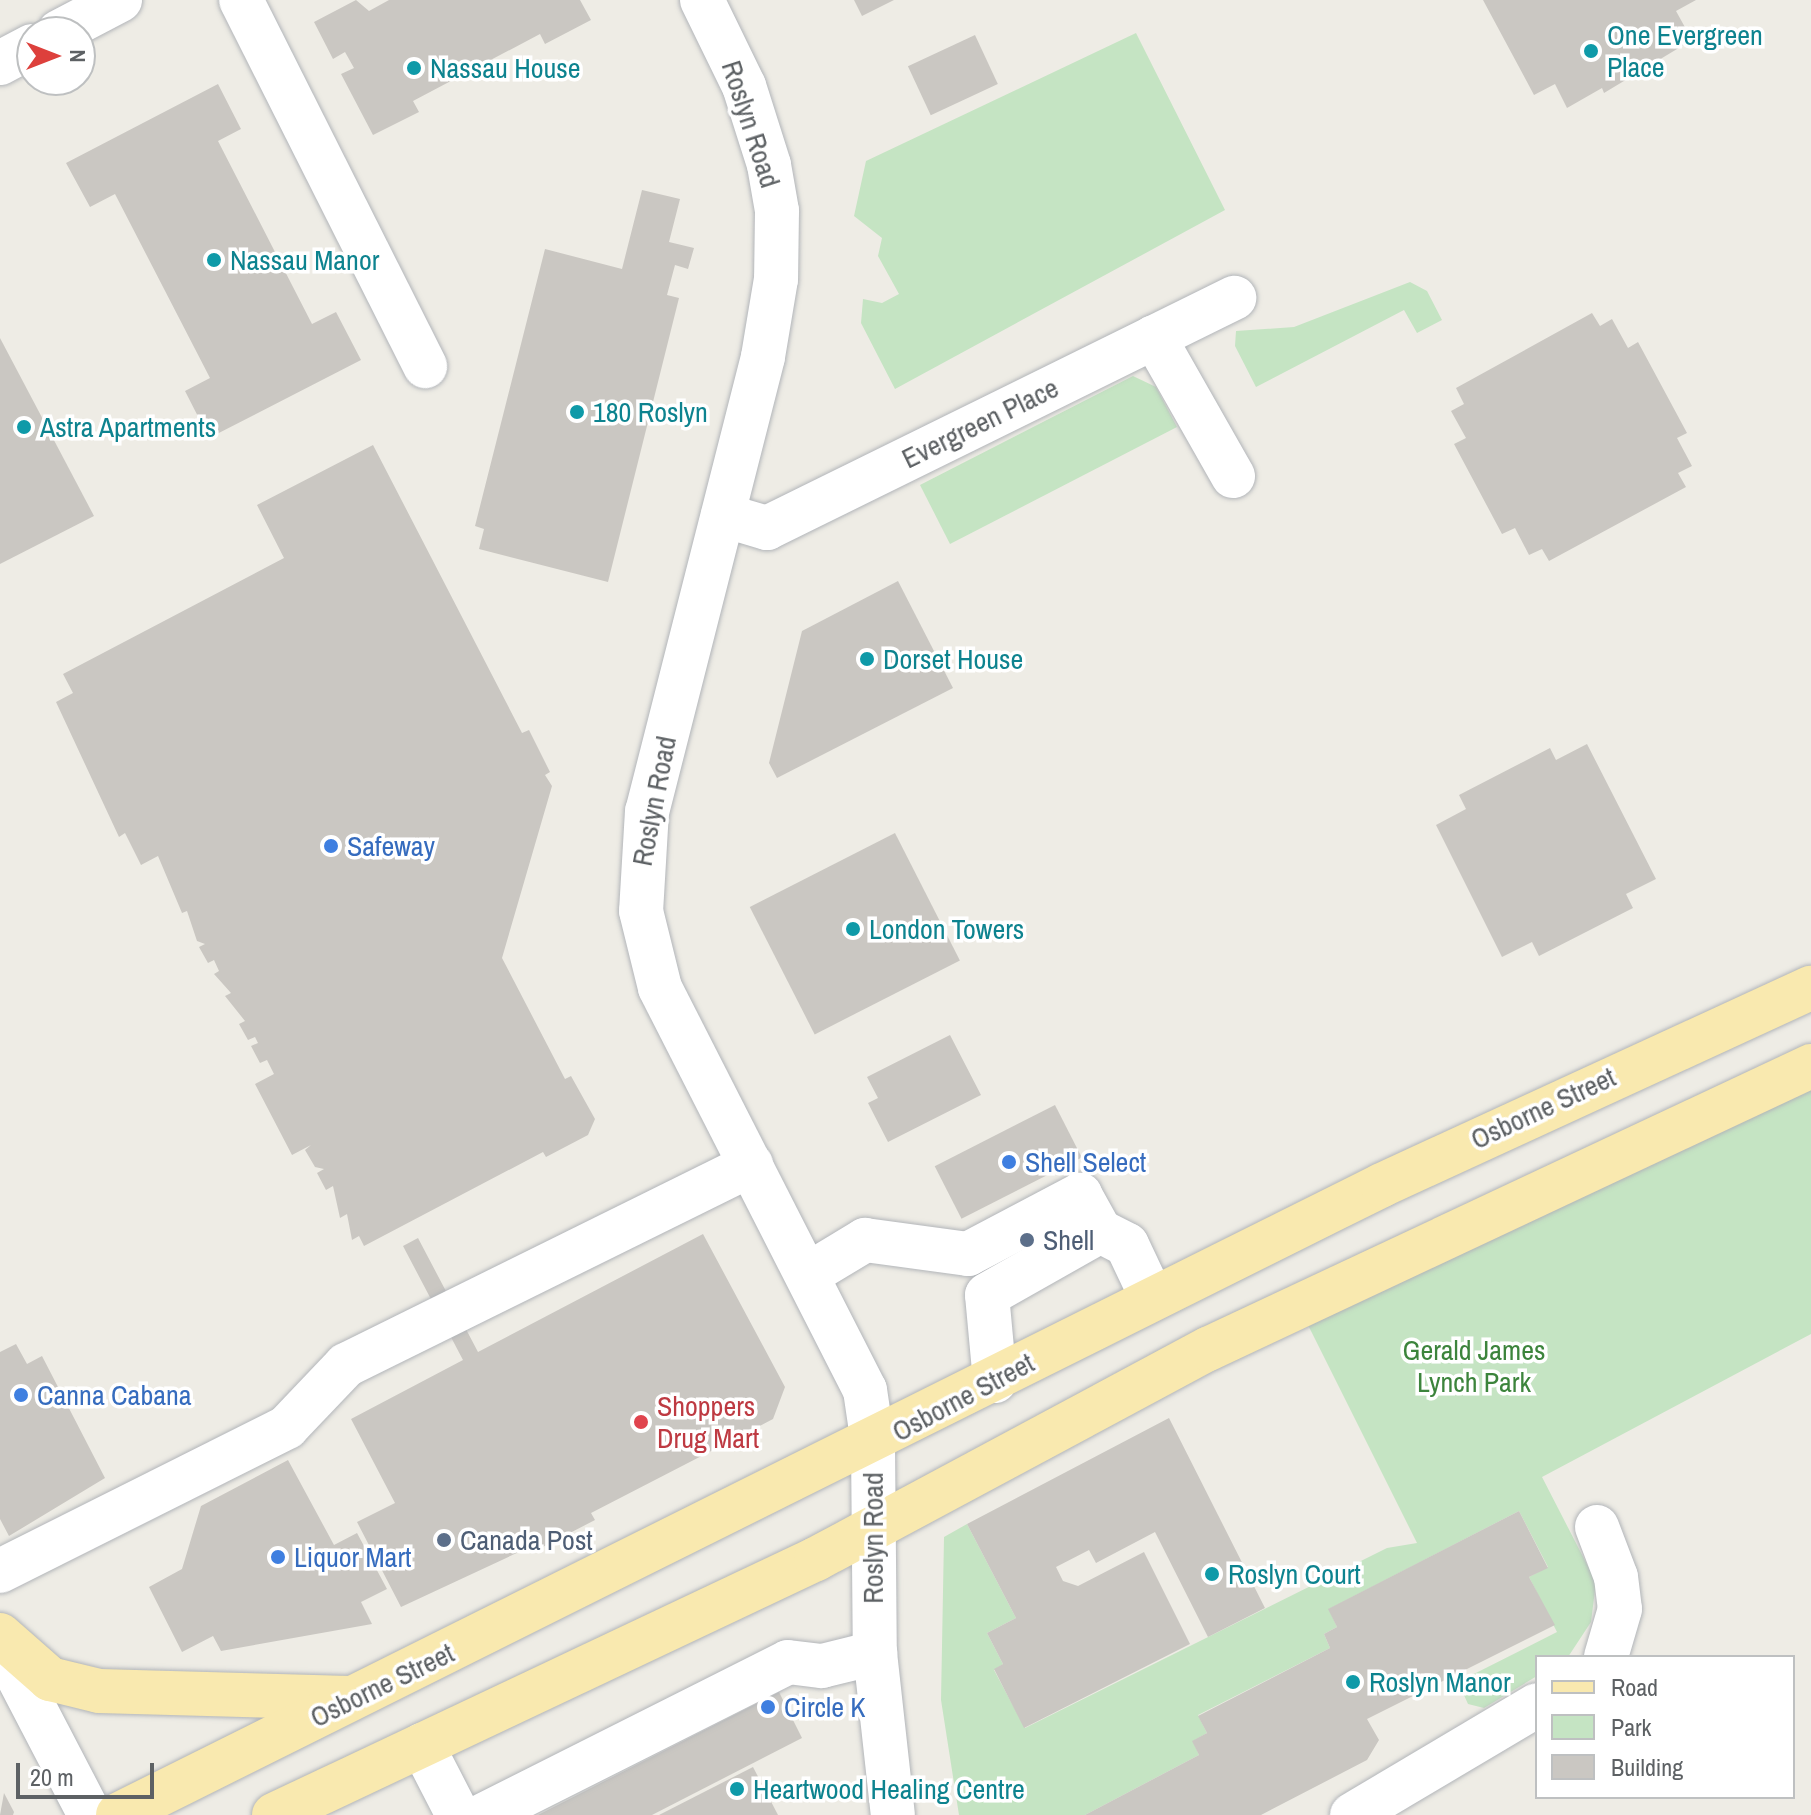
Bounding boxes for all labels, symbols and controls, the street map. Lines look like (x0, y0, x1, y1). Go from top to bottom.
north arrow (16, 16, 96, 96)
place label: One Evergreen Place (1607, 18, 1763, 84)
marker: One Evergreen Place (1582, 42, 1600, 60)
text: N (63, 49, 93, 63)
place label: Nassau House (430, 51, 581, 85)
street label: Roslyn Road (715, 56, 787, 192)
marker: Nassau House (405, 59, 423, 77)
place label: Nassau Manor (230, 243, 379, 277)
marker: Nassau Manor (205, 251, 223, 269)
street label: Evergreen Place (896, 371, 1064, 475)
place label: 180 Roslyn (593, 395, 708, 429)
marker: 180 Roslyn (568, 403, 586, 421)
place label: Astra Apartments (40, 410, 217, 444)
marker: Astra Apartments (15, 418, 33, 436)
place label: Dorset House (883, 642, 1023, 676)
marker: Dorset House (858, 650, 876, 668)
street label: Roslyn Road (625, 733, 683, 869)
place label: Safeway (347, 829, 435, 863)
marker: Safeway (322, 837, 340, 855)
place label: London Towers (869, 912, 1025, 946)
marker: London Towers (844, 920, 862, 938)
street label: Osborne Street (1465, 1060, 1621, 1156)
place label: Shell Select (1025, 1145, 1146, 1179)
marker: Shell Select (1000, 1153, 1018, 1171)
place label: Shell (1043, 1223, 1094, 1257)
marker: Shell (1018, 1231, 1036, 1249)
park label: Gerald James Lynch Park (1403, 1333, 1545, 1399)
street label: Osborne Street (886, 1346, 1040, 1448)
place label: Canna Cabana (37, 1378, 191, 1412)
marker: Canna Cabana (12, 1386, 30, 1404)
place label: Shoppers Drug Mart (657, 1389, 759, 1455)
marker: Shoppers Drug Mart (632, 1413, 650, 1431)
street label: Roslyn Road (856, 1472, 890, 1604)
place label: Canada Post (460, 1523, 593, 1557)
marker: Canada Post (435, 1531, 453, 1549)
place label: Liquor Mart (294, 1540, 411, 1574)
marker: Liquor Mart (269, 1548, 287, 1566)
place label: Roslyn Court (1228, 1557, 1361, 1591)
marker: Roslyn Court (1203, 1565, 1221, 1583)
street label: Osborne Street (305, 1636, 459, 1734)
legend (1535, 1655, 1795, 1799)
place label: Roslyn Manor (1369, 1665, 1511, 1699)
text: Road (1611, 1671, 1658, 1703)
marker: Roslyn Manor (1344, 1673, 1362, 1691)
place label: Circle K (784, 1690, 866, 1724)
marker: Circle K (759, 1698, 777, 1716)
text: Park (1611, 1711, 1651, 1743)
scale bar (20, 1747, 158, 1797)
text: Building (1611, 1751, 1683, 1783)
text: 20 m (30, 1761, 74, 1793)
place label: Heartwood Healing Centre (753, 1772, 1025, 1806)
marker: Heartwood Healing Centre (728, 1780, 746, 1798)

